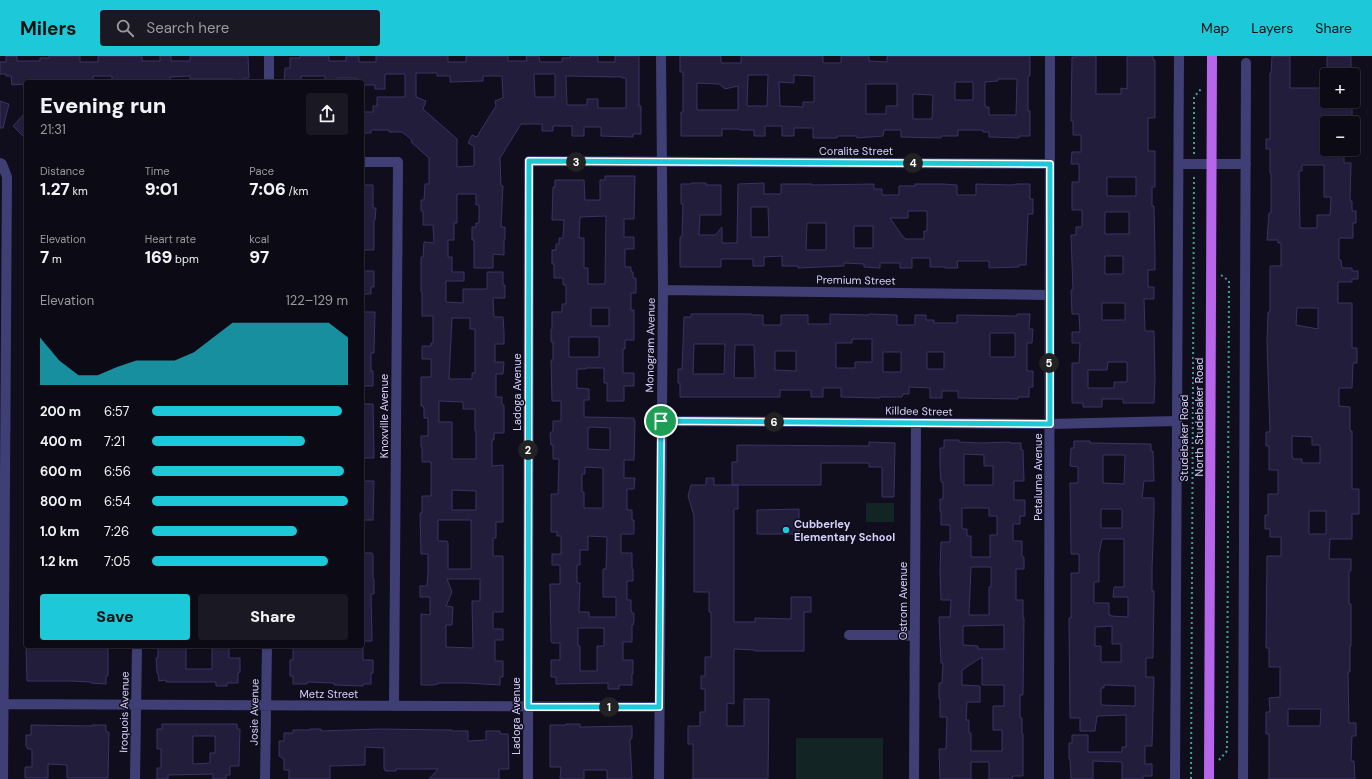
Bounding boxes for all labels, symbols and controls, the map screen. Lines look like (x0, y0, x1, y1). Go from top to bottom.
search box (100, 10, 380, 46)
text: Milers (20, 16, 76, 41)
icon: search (114, 17, 136, 39)
text: Search here (146, 18, 229, 38)
text: Map (1201, 19, 1229, 37)
text: Layers (1251, 19, 1293, 37)
text: Share (1315, 19, 1352, 37)
map controls (1320, 68, 1360, 156)
button: + (1320, 68, 1360, 108)
text: Evening run (40, 91, 166, 120)
button: share (306, 93, 348, 135)
button: − (1320, 116, 1360, 156)
text: 21:31 (40, 121, 66, 138)
street label: Coralite Street (819, 144, 893, 158)
pin: 3 (566, 152, 586, 172)
pin: 4 (903, 153, 923, 173)
text: 3 (573, 155, 579, 169)
text: 4 (909, 156, 917, 170)
text: Distance (40, 164, 85, 178)
text: Time (145, 164, 170, 178)
text: Pace (249, 164, 274, 178)
text: 1.27 (40, 178, 70, 200)
text: 9:01 (145, 178, 178, 200)
text: 7:06 (249, 178, 286, 200)
text: km (70, 184, 88, 198)
text: /km (286, 184, 308, 198)
text: Elevation (40, 232, 86, 246)
text: Heart rate (145, 232, 196, 246)
text: kcal (249, 232, 269, 246)
text: 7 (40, 246, 49, 268)
text: 169 (145, 246, 172, 268)
text: 97 (249, 246, 269, 268)
text: m (49, 252, 62, 266)
text: bpm (172, 252, 199, 266)
street label: Premium Street (816, 272, 896, 288)
text: Elevation (40, 292, 94, 309)
text: 122–129 m (286, 292, 348, 309)
street label: Monogram Avenue (642, 298, 658, 392)
street label: Ladoga Avenue (510, 353, 524, 431)
pin: 5 (1039, 353, 1059, 373)
text: 5 (1046, 356, 1052, 370)
street label: North Studebaker Road (1192, 358, 1206, 476)
street label: Knoxville Avenue (377, 374, 391, 458)
street label: Studebaker Road (1177, 394, 1191, 482)
text: 200 m (40, 403, 81, 420)
text: 6:57 (104, 403, 129, 420)
street label: Killdee Street (885, 403, 953, 419)
pin (644, 404, 678, 438)
icon: arrive (650, 410, 672, 432)
pin: 6 (764, 412, 784, 432)
text: 6 (771, 415, 777, 429)
text: 400 m (40, 433, 82, 450)
text: 7:21 (104, 433, 125, 450)
street label: Petaluma Avenue (1031, 433, 1045, 521)
pin: 2 (518, 440, 538, 460)
text: 2 (525, 443, 531, 457)
text: 600 m (40, 463, 82, 480)
text: 6:56 (104, 463, 131, 480)
text: 800 m (40, 493, 82, 510)
text: 6:54 (104, 493, 131, 510)
place label: Cubberley Elementary School (794, 517, 895, 544)
text: 1.0 km (40, 523, 79, 540)
text: 7:26 (104, 523, 129, 540)
marker: Cubberley Elementary School (781, 525, 791, 535)
text: 1.2 km (40, 553, 78, 570)
text: 7:05 (104, 553, 130, 570)
street label: Ostrom Avenue (896, 562, 910, 640)
button: Save (40, 594, 190, 640)
button: Share (198, 594, 348, 640)
street label: Iroquois Avenue (116, 671, 132, 753)
street label: Ladoga Avenue (509, 677, 523, 755)
street label: Josie Avenue (246, 679, 262, 745)
street label: Metz Street (300, 687, 358, 701)
pin: 1 (599, 697, 619, 717)
text: 1 (607, 700, 611, 714)

